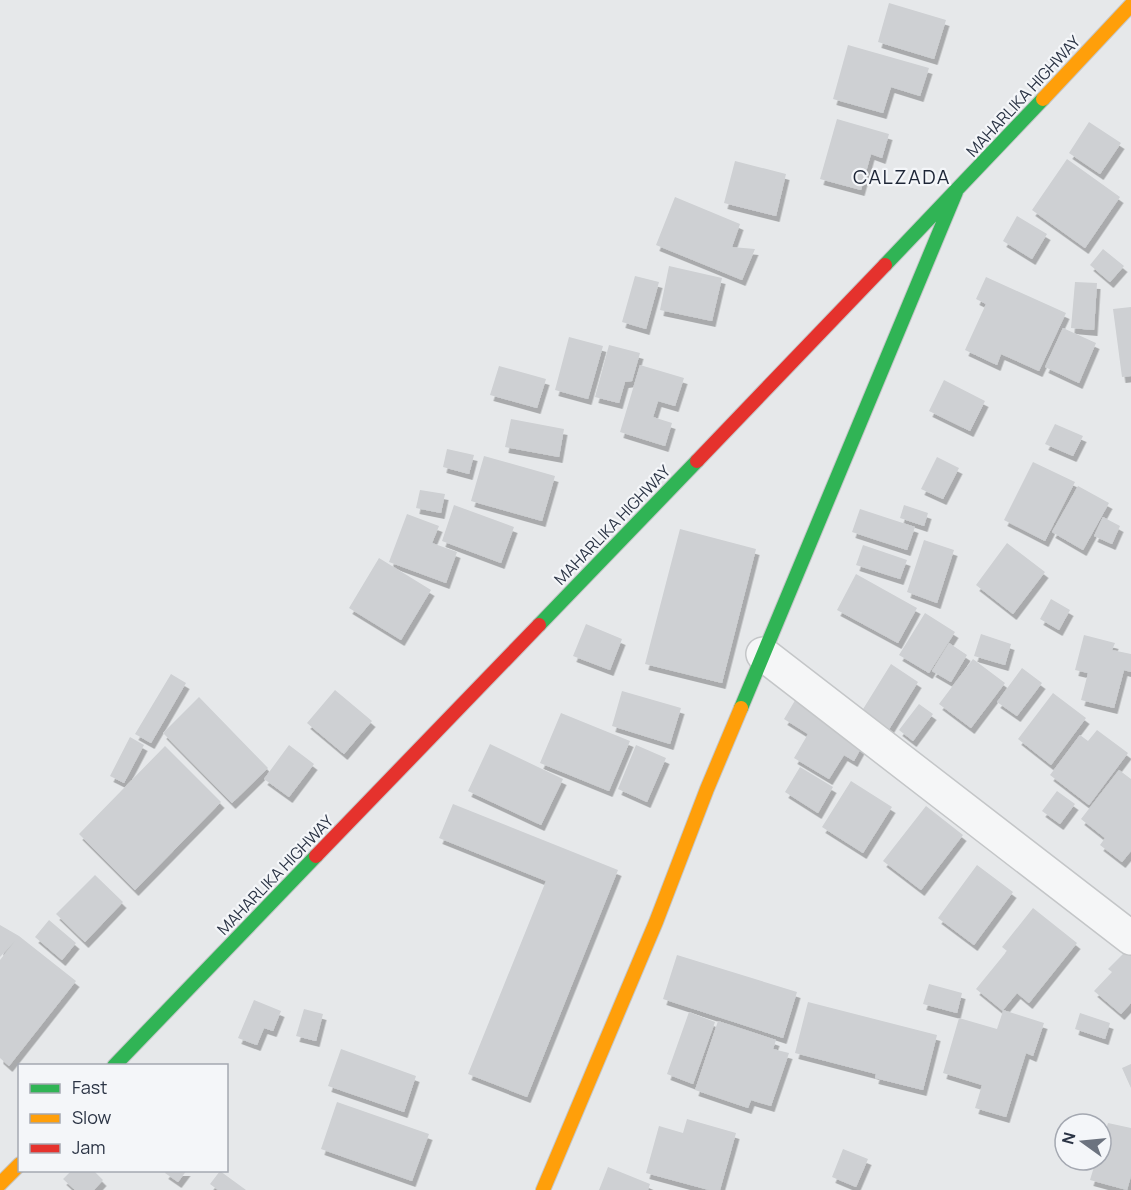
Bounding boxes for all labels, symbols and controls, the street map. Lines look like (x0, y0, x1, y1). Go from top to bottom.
street label: MAHARLIKA HIGHWAY (961, 31, 1085, 161)
district label: CALZADA (853, 163, 951, 190)
street label: MAHARLIKA HIGHWAY (549, 460, 675, 590)
street label: MAHARLIKA HIGHWAY (212, 810, 338, 940)
legend (18, 1064, 228, 1172)
text: Fast (72, 1075, 107, 1099)
text: Slow (72, 1105, 112, 1129)
north arrow (1053, 1112, 1113, 1172)
text: N (1056, 1130, 1081, 1147)
text: Jam (72, 1135, 106, 1159)

